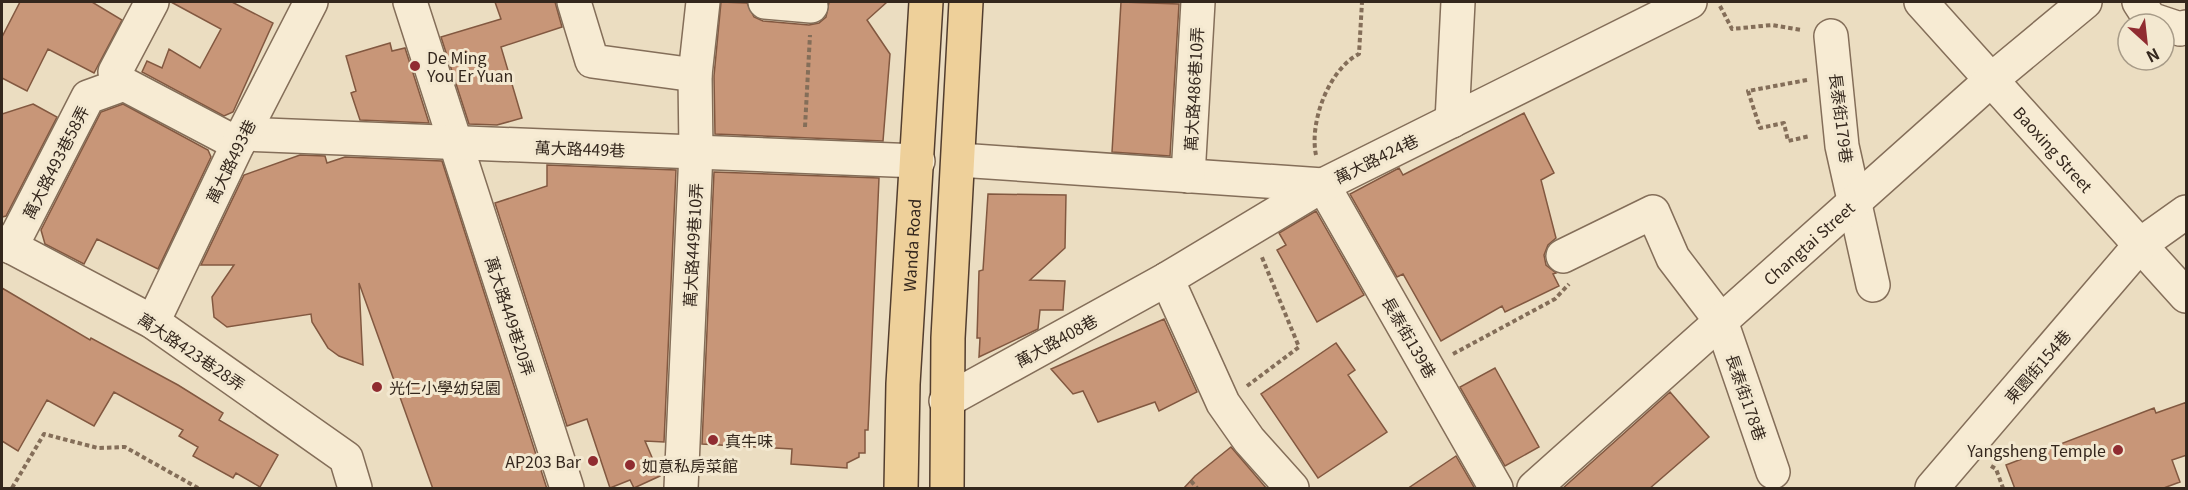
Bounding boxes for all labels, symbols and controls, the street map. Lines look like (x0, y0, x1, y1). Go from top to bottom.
north arrow (2116, 12, 2176, 72)
street label: 萬大路486巷10弄 (1178, 26, 1208, 152)
text: N (2142, 43, 2164, 70)
place label: De Ming You Er Yuan (426, 45, 513, 87)
marker: De Ming You Er Yuan (408, 59, 422, 73)
street label: 長泰街179巷 (1825, 72, 1859, 164)
street label: 萬大路493巷58弄 (16, 101, 94, 223)
street label: Baoxing Street (2008, 101, 2099, 197)
street label: 萬大路493巷 (199, 115, 261, 207)
street label: 萬大路424巷 (1330, 127, 1422, 189)
street label: 萬大路449巷 (534, 134, 626, 162)
street label: 萬大路449巷10弄 (677, 182, 707, 308)
street label: Changtai Street (1758, 196, 1859, 290)
street label: Wanda Road (897, 198, 926, 293)
street label: 萬大路449巷20弄 (480, 253, 542, 379)
street label: 長泰街139巷 (1377, 292, 1443, 382)
street label: 萬大路423巷28弄 (134, 306, 250, 396)
street label: 萬大路408巷 (1011, 308, 1101, 372)
street label: 東園街154巷 (1998, 324, 2076, 408)
street label: 長泰街178巷 (1721, 350, 1773, 444)
place label: 光仁小學幼兒園 (389, 375, 501, 399)
marker: 光仁小學幼兒園 (370, 380, 384, 394)
place label: 真牛味 (725, 428, 773, 452)
marker: 真牛味 (706, 433, 720, 447)
place label: Yangsheng Temple (1966, 438, 2106, 462)
marker: Yangsheng Temple (2111, 443, 2125, 457)
place label: AP203 Bar (505, 449, 582, 473)
place label: 如意私房菜館 (642, 453, 738, 477)
marker: AP203 Bar (586, 454, 600, 468)
marker: 如意私房菜館 (623, 458, 637, 472)

